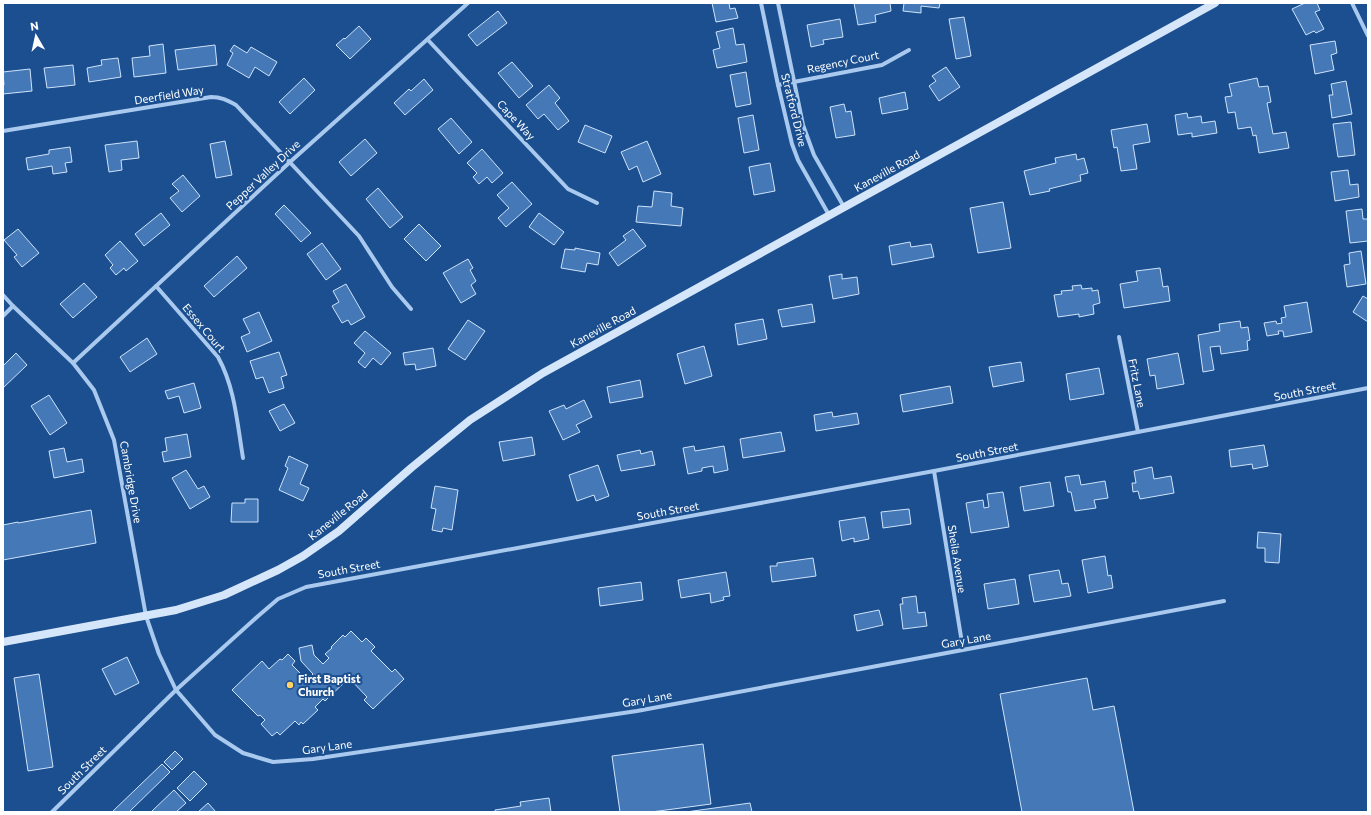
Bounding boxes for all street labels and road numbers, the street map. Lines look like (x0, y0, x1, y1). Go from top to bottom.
street label: Regency Court (806, 47, 881, 75)
street label: Stratford Drive (779, 72, 810, 148)
street label: Deerfield Way (133, 83, 205, 106)
street label: Cape Way (495, 97, 538, 142)
street label: Pepper Valley Drive (223, 137, 302, 212)
street label: Kaneville Road (852, 147, 922, 194)
street label: Essex Court (180, 301, 229, 355)
street label: Kaneville Road (568, 303, 638, 350)
street label: Fritz Lane (1126, 357, 1149, 409)
street label: South Street (1273, 378, 1338, 403)
street label: South Street (955, 439, 1020, 464)
street label: Cambridge Drive (118, 440, 145, 524)
street label: Kaneville Road (305, 487, 370, 543)
street label: South Street (636, 499, 701, 522)
street label: Sheila Avenue (946, 524, 969, 594)
street label: South Street (317, 557, 382, 580)
street label: Gary Lane (940, 629, 992, 650)
street label: Gary Lane (621, 688, 673, 709)
street label: Gary Lane (301, 737, 353, 756)
street label: South Street (55, 742, 109, 797)

